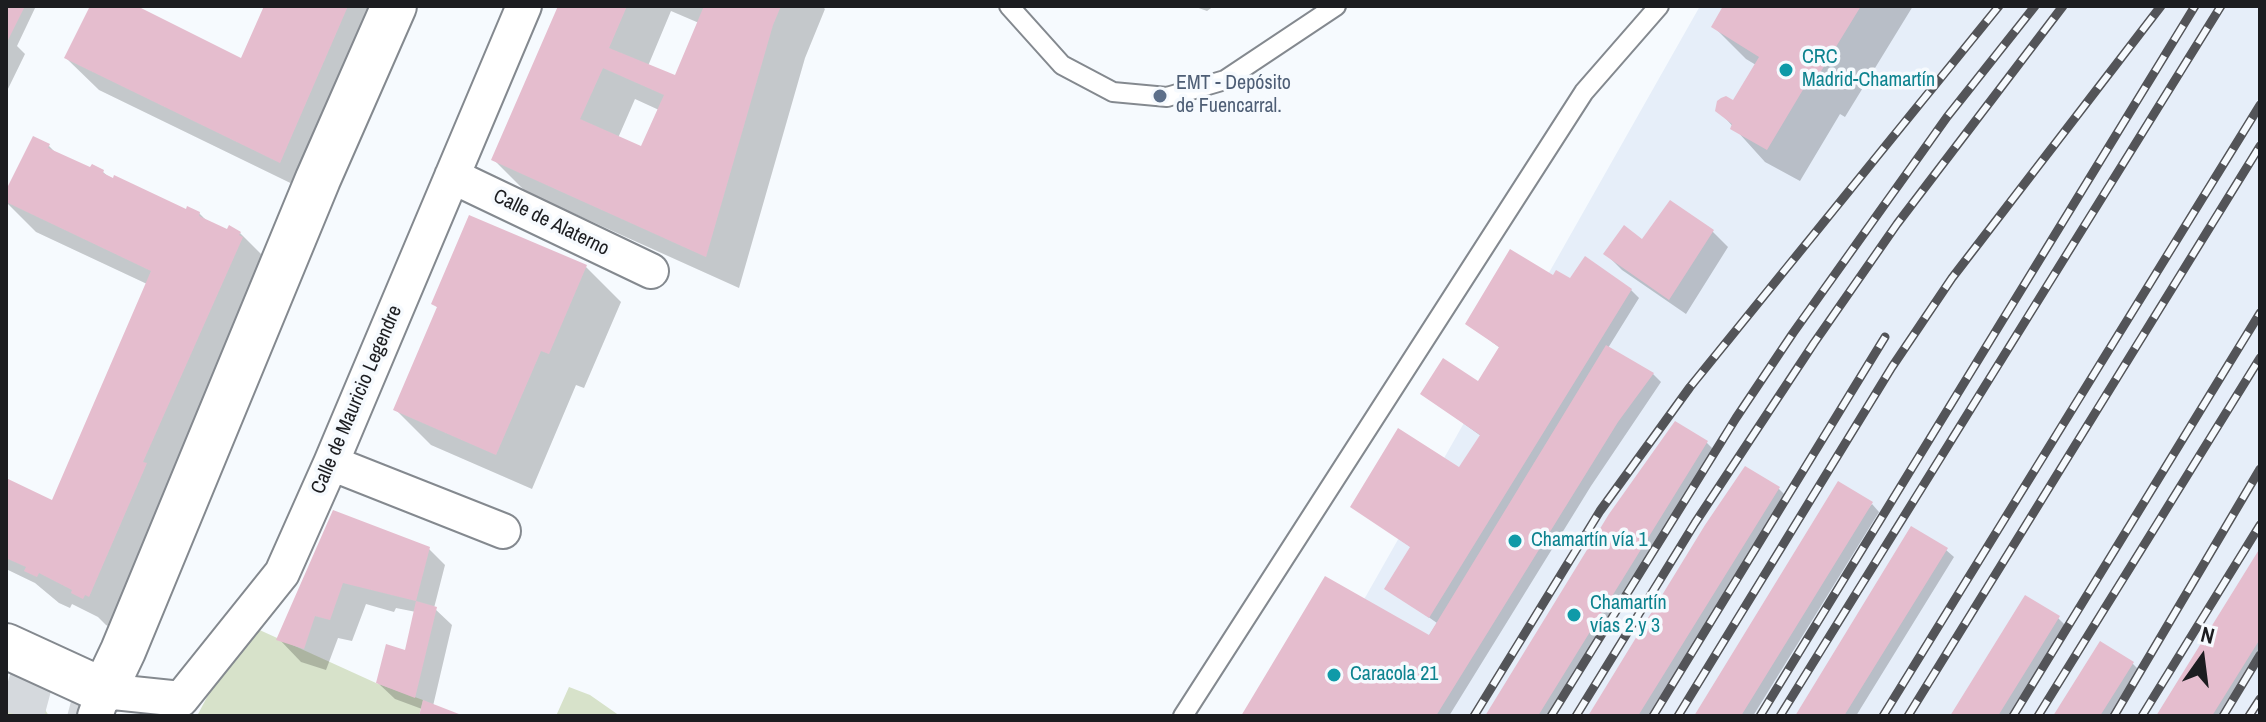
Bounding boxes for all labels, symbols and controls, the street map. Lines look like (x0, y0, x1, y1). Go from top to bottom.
place label: CRC Madrid-Chamartín (1802, 46, 1935, 93)
marker: CRC Madrid-Chamartín (1777, 61, 1795, 79)
place label: EMT - Depósito de Fuencarral. (1176, 72, 1291, 119)
marker: EMT - Depósito de Fuencarral. (1151, 87, 1169, 105)
street label: Calle de Alaterno (489, 185, 613, 261)
street label: Calle de Mauricio Legendre (306, 302, 408, 498)
place label: Chamartín vía 1 (1531, 529, 1648, 553)
marker: Chamartín vía 1 (1506, 532, 1524, 550)
place label: Chamartín vías 2 y 3 (1590, 592, 1667, 639)
marker: Chamartín vías 2 y 3 (1565, 606, 1583, 624)
north arrow (2162, 618, 2242, 698)
text: N (2198, 619, 2218, 651)
place label: Caracola 21 (1350, 663, 1438, 687)
marker: Caracola 21 (1325, 666, 1343, 684)

